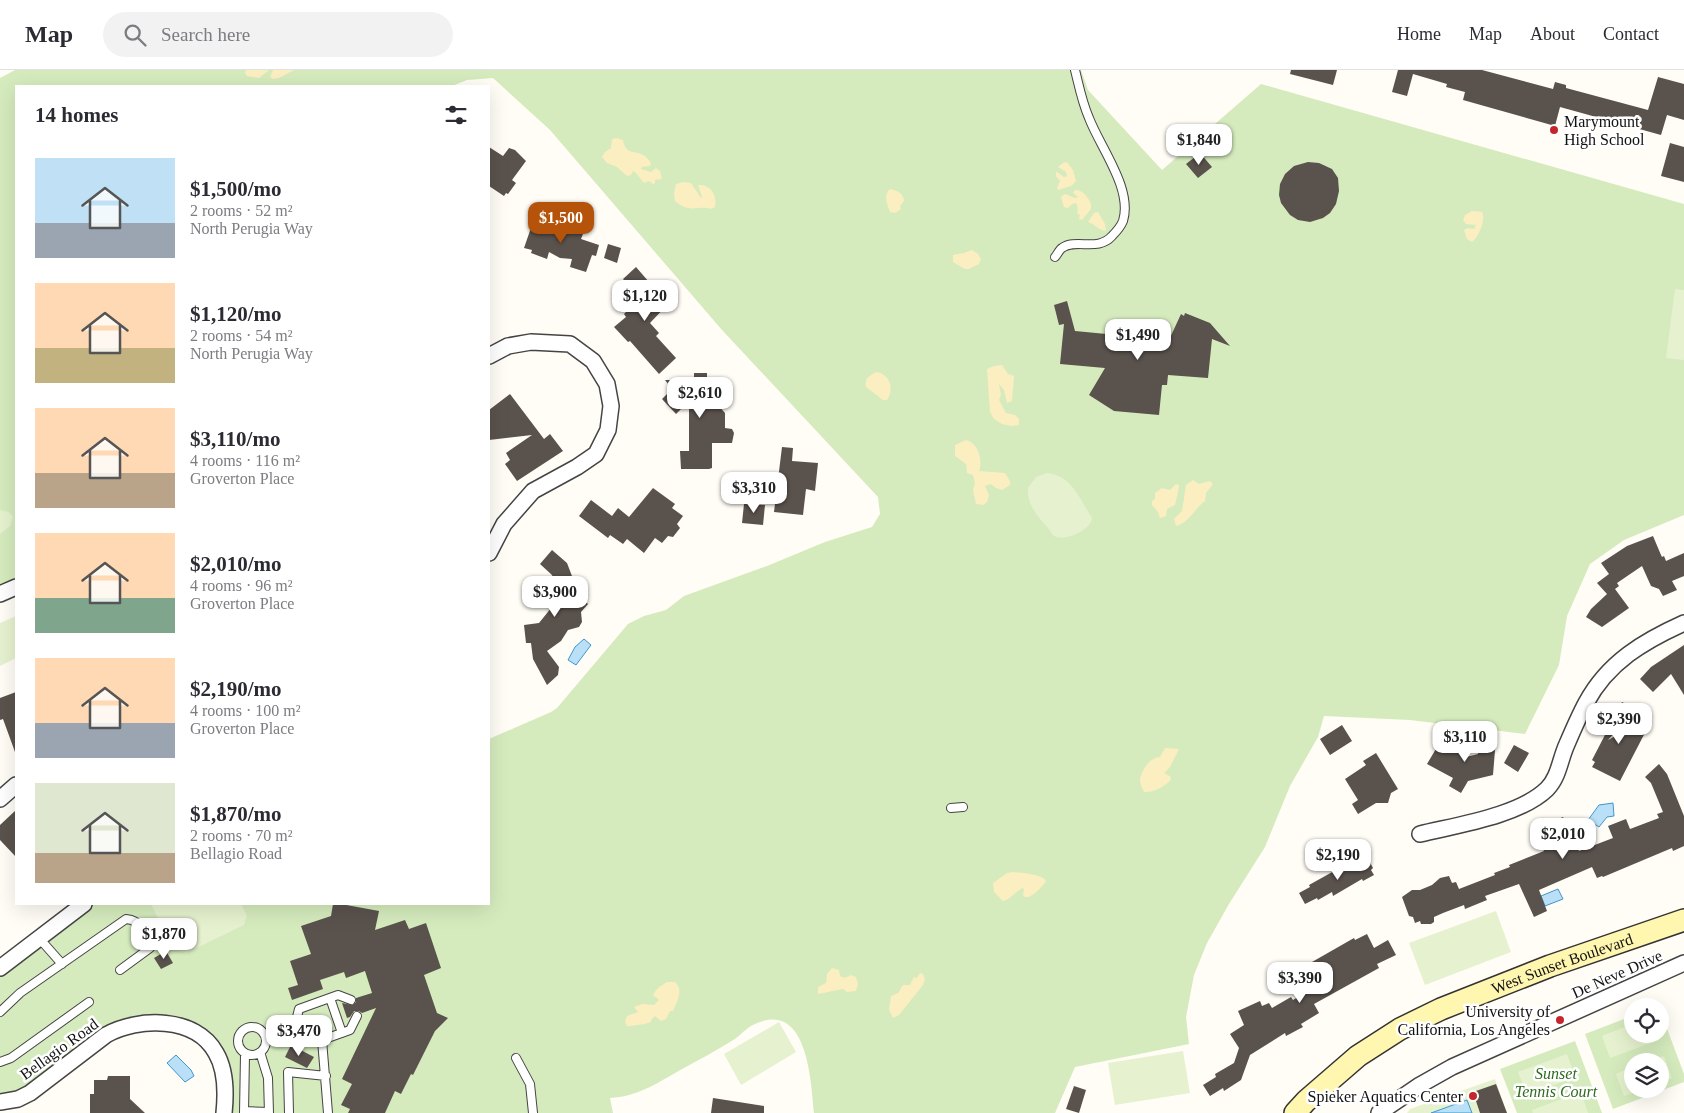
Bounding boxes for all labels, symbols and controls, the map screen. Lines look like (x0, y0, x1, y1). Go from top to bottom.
search box (103, 12, 453, 57)
text: Map (25, 21, 73, 47)
icon: search (121, 21, 149, 49)
text: Search here (161, 24, 250, 45)
text: Home (1397, 24, 1441, 44)
text: Map (1469, 24, 1502, 44)
text: About (1530, 24, 1575, 44)
text: Contact (1603, 24, 1659, 44)
icon: filters (442, 101, 470, 129)
text: 14 homes (35, 103, 118, 127)
place label: Marymount High School (1564, 113, 1645, 149)
pin: $1,840 (1158, 124, 1240, 166)
marker: Marymount High School (1548, 124, 1560, 136)
text: $1,840 (1177, 131, 1221, 148)
text: $1,500/mo (190, 177, 282, 201)
icon: home (75, 178, 135, 238)
text: 2 rooms · 52 m² (190, 202, 293, 219)
pin: $1,500 (520, 202, 602, 244)
text: $1,500 (539, 209, 583, 226)
text: North Perugia Way (190, 220, 313, 237)
pin: $1,120 (604, 280, 686, 322)
text: $1,120 (623, 287, 667, 304)
text: $1,120/mo (190, 302, 282, 326)
icon: home (75, 303, 135, 363)
pin: $1,490 (1097, 318, 1179, 361)
text: $1,490 (1116, 326, 1160, 343)
text: 2 rooms · 54 m² (190, 327, 293, 344)
text: North Perugia Way (190, 345, 313, 362)
pin: $2,610 (659, 376, 741, 419)
text: $2,610 (678, 384, 722, 401)
text: $3,110/mo (190, 427, 280, 451)
icon: home (75, 428, 135, 488)
text: 4 rooms · 116 m² (190, 452, 300, 469)
text: Groverton Place (190, 470, 294, 487)
pin: $3,310 (713, 472, 795, 514)
text: $3,310 (732, 479, 776, 496)
text: $2,010/mo (190, 552, 282, 576)
icon: home (75, 553, 135, 613)
pin: $3,900 (514, 576, 596, 618)
text: 4 rooms · 96 m² (190, 577, 293, 594)
text: $3,900 (533, 583, 577, 600)
text: Groverton Place (190, 595, 294, 612)
text: $2,190/mo (190, 677, 282, 701)
icon: home (75, 678, 135, 738)
text: 4 rooms · 100 m² (190, 702, 301, 719)
pin: $2,390 (1578, 702, 1660, 745)
text: $2,390 (1597, 710, 1641, 727)
text: Groverton Place (190, 720, 294, 737)
pin: $3,110 (1424, 720, 1506, 763)
text: $3,110 (1443, 728, 1487, 745)
text: $1,870/mo (190, 802, 282, 826)
icon: home (75, 803, 135, 863)
pin: $2,010 (1522, 818, 1604, 860)
text: $2,010 (1541, 825, 1585, 842)
text: 2 rooms · 70 m² (190, 827, 293, 844)
pin: $2,190 (1297, 838, 1379, 881)
text: Bellagio Road (190, 845, 282, 862)
text: $2,190 (1316, 846, 1360, 863)
pin: $1,870 (123, 918, 205, 960)
text: $1,870 (142, 925, 186, 942)
street label: West Sunset Boulevard (1489, 930, 1635, 997)
street label: De Neve Drive (1569, 947, 1665, 1001)
pin: $3,390 (1259, 962, 1341, 1004)
text: $3,390 (1278, 969, 1322, 986)
map controls (1624, 998, 1669, 1098)
button: locate (1624, 998, 1669, 1043)
place label: University of California, Los Angeles (1398, 1003, 1551, 1039)
pin: $3,470 (258, 1014, 340, 1057)
marker: University of California, Los Angeles (1554, 1014, 1566, 1026)
street label: Bellagio Road (17, 1015, 102, 1084)
text: $3,470 (277, 1022, 321, 1039)
button: layers (1624, 1053, 1669, 1098)
park label: Sunset Tennis Court (1515, 1065, 1598, 1100)
place label: Spieker Aquatics Center (1307, 1088, 1464, 1106)
marker: Spieker Aquatics Center (1467, 1090, 1479, 1102)

